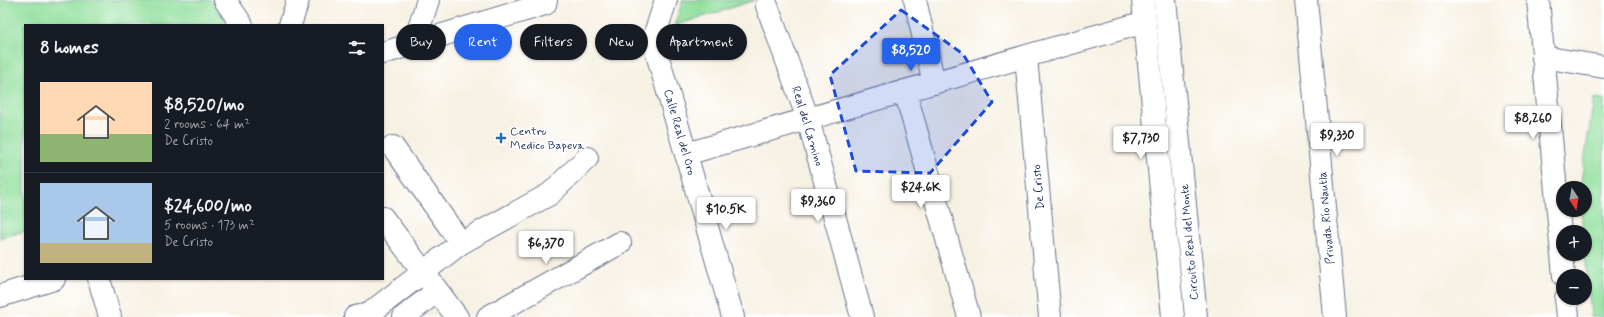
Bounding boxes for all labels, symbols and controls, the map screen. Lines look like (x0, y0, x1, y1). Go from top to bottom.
chip: Buy (396, 24, 446, 60)
chip: Rent (454, 24, 512, 60)
chip: Filters (520, 24, 587, 60)
chip: New (595, 24, 648, 60)
chip: Apartment (656, 24, 747, 60)
text: 8 homes (40, 37, 99, 59)
icon: filters (346, 37, 368, 59)
pin: $8,520 (878, 38, 944, 72)
text: $8,520 (891, 42, 931, 59)
street label: Real del Camino (787, 84, 827, 169)
street label: Calle Real del Oro (659, 87, 699, 178)
text: $8,520/mo (164, 94, 244, 116)
icon: home (72, 98, 120, 146)
pin: $8,260 (1500, 106, 1566, 140)
text: $8,260 (1514, 110, 1552, 127)
text: 2 rooms · 64 m² (164, 116, 250, 133)
pin: $9,330 (1304, 123, 1370, 157)
place label: Centro Medico Bapeva (510, 124, 585, 154)
pin: $7,730 (1108, 126, 1174, 160)
text: $9,330 (1320, 127, 1354, 144)
text: $7,730 (1122, 130, 1160, 147)
marker: Centro Medico Bapeva (495, 132, 507, 144)
text: De Cristo (164, 133, 213, 150)
street label: De Cristo (1029, 164, 1049, 210)
street label: Privada Río Nautla (1315, 171, 1339, 265)
pin: $24.6K (888, 175, 954, 209)
text: $24.6K (901, 179, 941, 196)
north arrow (1556, 181, 1592, 217)
map controls (1556, 181, 1592, 305)
street label: Circuito Real del Monte (1177, 183, 1203, 301)
pin: $9,360 (785, 189, 851, 223)
text: $9,360 (800, 193, 836, 210)
text: $24,600/mo (164, 195, 252, 217)
pin: $10.5K (693, 197, 759, 231)
icon: home (72, 199, 120, 247)
text: $10.5K (706, 201, 746, 218)
text: 5 rooms · 173 m² (164, 217, 255, 234)
button: + (1556, 225, 1592, 261)
pin: $6,370 (513, 231, 579, 265)
text: De Cristo (164, 234, 213, 251)
text: $6,370 (527, 235, 565, 252)
button: − (1556, 269, 1592, 305)

